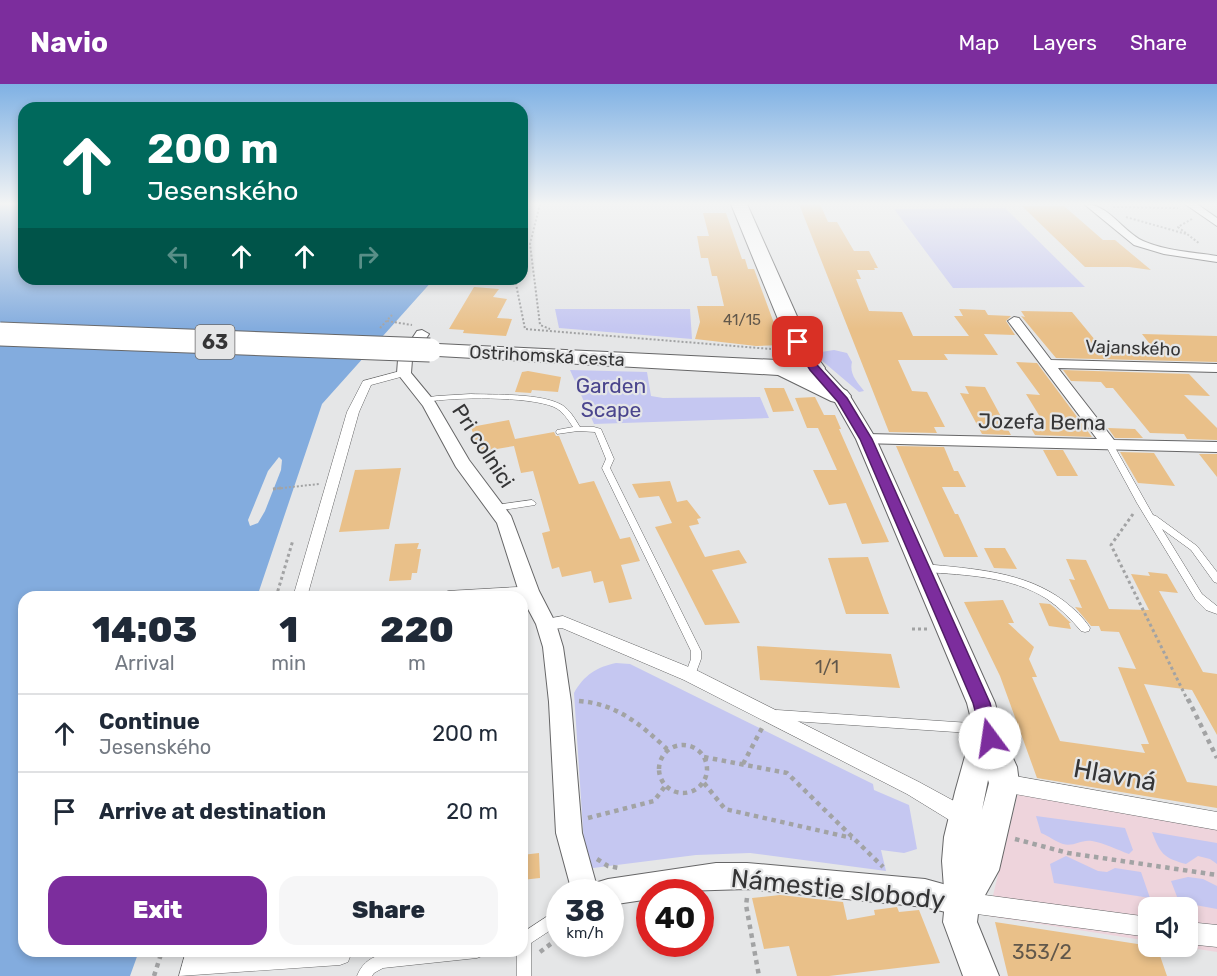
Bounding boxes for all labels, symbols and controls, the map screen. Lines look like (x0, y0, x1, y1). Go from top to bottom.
text: Navio (30, 26, 108, 59)
text: Map (958, 30, 999, 55)
text: Layers (1032, 30, 1097, 55)
text: Share (1130, 30, 1187, 55)
text: 200 m (147, 124, 279, 174)
icon: ahead (48, 126, 126, 204)
text: Jesenského (147, 175, 299, 207)
icon: left (162, 240, 195, 273)
icon: ahead (225, 240, 258, 273)
icon: ahead (288, 240, 321, 273)
icon: right (351, 240, 384, 273)
house number: 41/15 (723, 311, 761, 329)
pin (772, 316, 823, 367)
road number: 63 (196, 325, 234, 359)
icon: arrive (781, 325, 814, 358)
street label: Vajanského (1085, 335, 1181, 361)
street label: Ostrihomská cesta (469, 341, 625, 371)
park label: Garden Scape (576, 373, 646, 422)
street label: Pri colnici (447, 399, 520, 492)
street label: Jozefa Bema (978, 408, 1106, 435)
text: 14:03 (92, 608, 197, 651)
text: 1 (279, 608, 298, 651)
text: 220 (380, 608, 454, 651)
text: Arrival (115, 651, 175, 675)
text: min (271, 651, 306, 675)
text: m (408, 651, 426, 675)
house number: 1/1 (815, 656, 839, 678)
position arrow (958, 706, 1022, 770)
text: Continue (99, 708, 200, 735)
icon: ahead (48, 717, 81, 750)
text: 200 m (432, 720, 498, 747)
text: Jesenského (99, 735, 211, 759)
street label: Hlavná (1071, 753, 1159, 798)
icon: arrive (48, 795, 81, 828)
text: Arrive at destination (99, 798, 326, 825)
text: 20 m (446, 798, 498, 825)
street label: Námestie slobody (729, 863, 947, 916)
button: Exit (48, 876, 267, 945)
button: Share (279, 876, 498, 945)
speed limit sign: 40 (636, 879, 714, 957)
text: 38 (565, 893, 605, 929)
map controls (1138, 897, 1198, 957)
button: sound (1138, 897, 1198, 957)
text: km/h (566, 924, 604, 942)
house number: 353/2 (1012, 939, 1072, 964)

